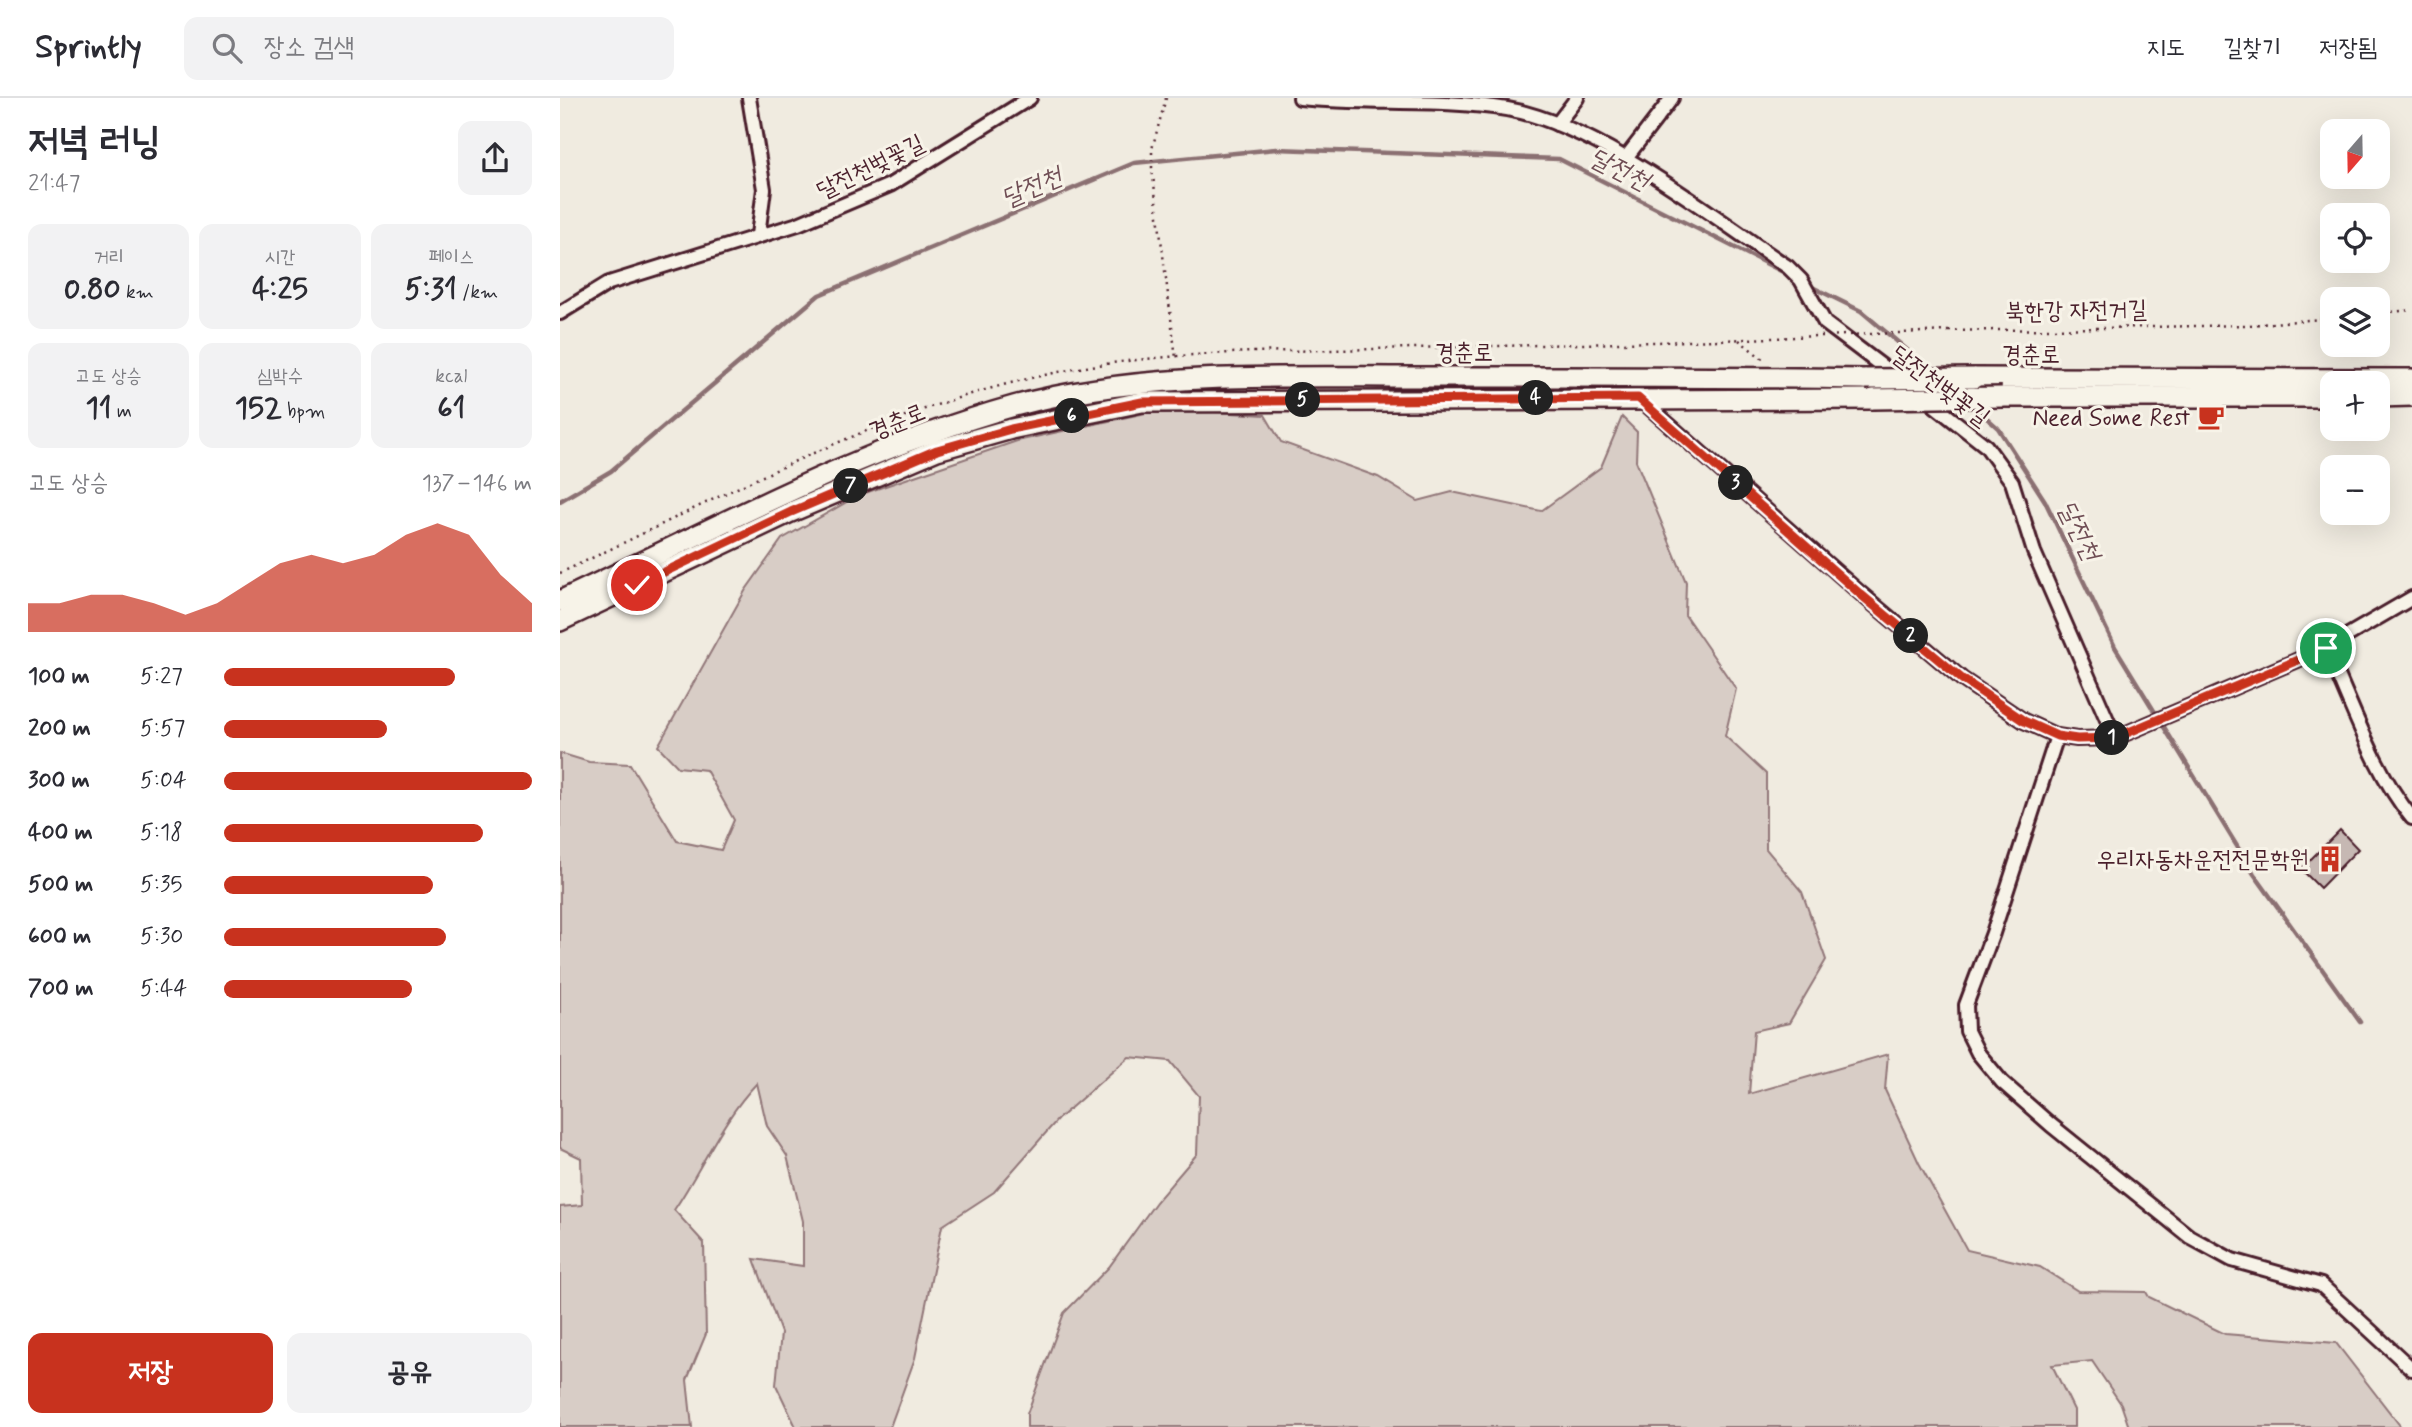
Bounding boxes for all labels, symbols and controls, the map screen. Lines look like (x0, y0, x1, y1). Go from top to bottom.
search box (184, 17, 674, 80)
text: Sprintly (35, 26, 142, 70)
icon: search (208, 29, 246, 67)
text: 장소 검색 (264, 31, 355, 65)
text: 지도 (2147, 33, 2185, 64)
text: 길찾기 (2223, 33, 2281, 64)
text: 저장됨 (2319, 33, 2377, 64)
text: 저녁 러닝 (28, 118, 161, 167)
north arrow (2320, 119, 2390, 189)
map controls (2320, 119, 2390, 525)
button: share (458, 121, 532, 195)
street label: 달전천벚꽃길 (812, 128, 930, 207)
water label: 달전천 (1583, 140, 1658, 201)
water label: 달전천 (996, 159, 1070, 216)
text: 21:47 (28, 169, 80, 199)
button: locate (2320, 203, 2390, 273)
text: 거리 (93, 245, 124, 270)
text: 시간 (265, 245, 295, 270)
text: 페이스 (428, 245, 474, 270)
text: 0.80 (64, 270, 121, 309)
text: 4:25 (252, 270, 308, 309)
text: 5:31 (405, 270, 457, 309)
text: km (121, 280, 154, 305)
text: /km (457, 280, 498, 305)
button: layers (2320, 287, 2390, 357)
street label: 북한강 자전거길 (2005, 295, 2147, 328)
street label: 경춘로 (1435, 338, 1493, 369)
street label: 달전천벚꽃길 (1884, 339, 1996, 433)
street label: 경춘로 (2002, 340, 2060, 371)
text: 고도 상승 (76, 364, 142, 389)
text: 심박수 (257, 364, 303, 389)
text: kcal (435, 364, 467, 389)
button: + (2320, 371, 2390, 441)
pin: 4 (1518, 380, 1553, 416)
pin: 5 (1286, 382, 1320, 418)
text: 4 (1530, 385, 1541, 410)
text: 5 (1297, 387, 1308, 412)
text: 11 (85, 389, 112, 428)
text: 152 (235, 389, 282, 428)
text: 61 (437, 389, 465, 428)
street label: 경춘로 (865, 397, 930, 448)
pin: 6 (1054, 398, 1090, 434)
text: m (112, 399, 132, 424)
text: bpm (282, 399, 325, 424)
cafe icon: Need Some Rest (2196, 402, 2226, 432)
text: 6 (1067, 403, 1076, 428)
place label: Need Some Rest (2032, 403, 2190, 434)
button: − (2320, 455, 2390, 525)
pin: 3 (1718, 466, 1754, 500)
pin: 7 (834, 468, 868, 504)
text: 고도 상승 (28, 469, 108, 499)
text: 137–146 m (422, 469, 532, 499)
text: 3 (1731, 470, 1740, 495)
text: 7 (845, 473, 856, 498)
water label: 달전천 (2049, 495, 2109, 569)
pin (607, 555, 667, 615)
icon: check (618, 566, 656, 604)
pin: 2 (1894, 618, 1928, 654)
pin (2296, 618, 2356, 678)
text: 2 (1906, 623, 1915, 648)
icon: arrive (2307, 629, 2345, 667)
text: 100 m (28, 662, 90, 692)
text: 5:27 (140, 662, 183, 692)
text: 200 m (28, 714, 91, 744)
text: 5:57 (140, 714, 185, 744)
pin: 1 (2094, 720, 2130, 756)
text: 1 (2107, 725, 2116, 750)
text: 300 m (28, 766, 90, 796)
text: 5:04 (140, 766, 187, 796)
text: 400 m (28, 818, 93, 848)
text: 5:18 (140, 818, 183, 848)
building icon: 우리자동차운전전문학원 (2315, 844, 2345, 874)
place label: 우리자동차운전전문학원 (2097, 845, 2309, 876)
text: 500 m (28, 870, 93, 900)
text: 5:35 (140, 870, 183, 900)
text: 600 m (28, 922, 91, 952)
text: 5:30 (140, 922, 184, 952)
text: 700 m (28, 974, 93, 1004)
text: 5:44 (140, 974, 187, 1004)
button: 저장 (28, 1333, 273, 1413)
button: 공유 (287, 1333, 532, 1413)

